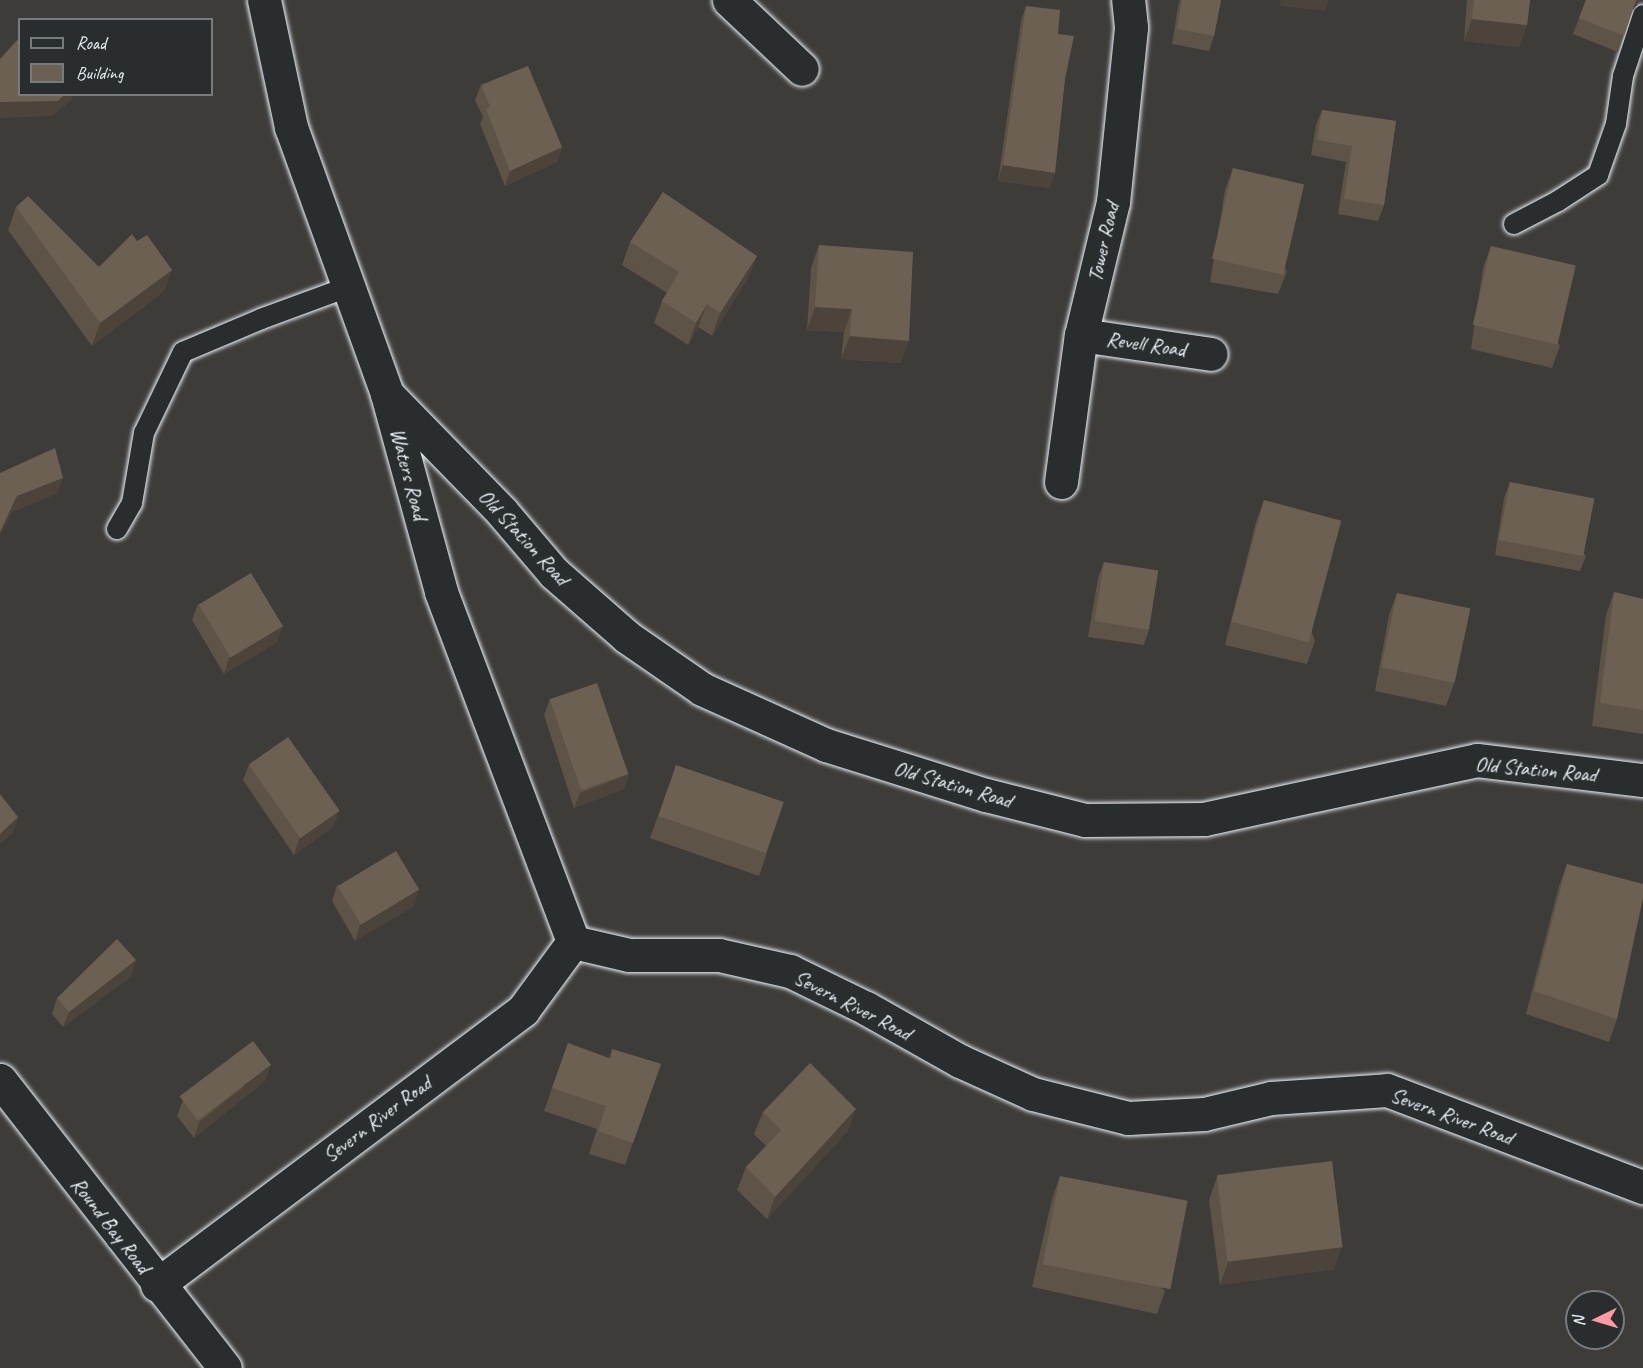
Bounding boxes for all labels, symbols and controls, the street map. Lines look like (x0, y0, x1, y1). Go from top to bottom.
legend (18, 18, 213, 96)
text: Road (76, 32, 106, 54)
text: Building (76, 62, 123, 84)
street label: Tower Road (1082, 200, 1124, 284)
street label: Revell Road (1105, 326, 1187, 362)
street label: Waters Road (385, 426, 433, 522)
street label: Old Station Road (473, 484, 575, 590)
street label: Old Station Road (1474, 751, 1598, 787)
street label: Old Station Road (891, 755, 1015, 813)
street label: Severn River Road (790, 964, 916, 1046)
street label: Severn River Road (318, 1070, 436, 1168)
street label: Severn River Road (1387, 1082, 1517, 1150)
street label: Round Bay Road (65, 1171, 157, 1279)
north arrow (1565, 1290, 1625, 1350)
text: N (1569, 1316, 1589, 1327)

